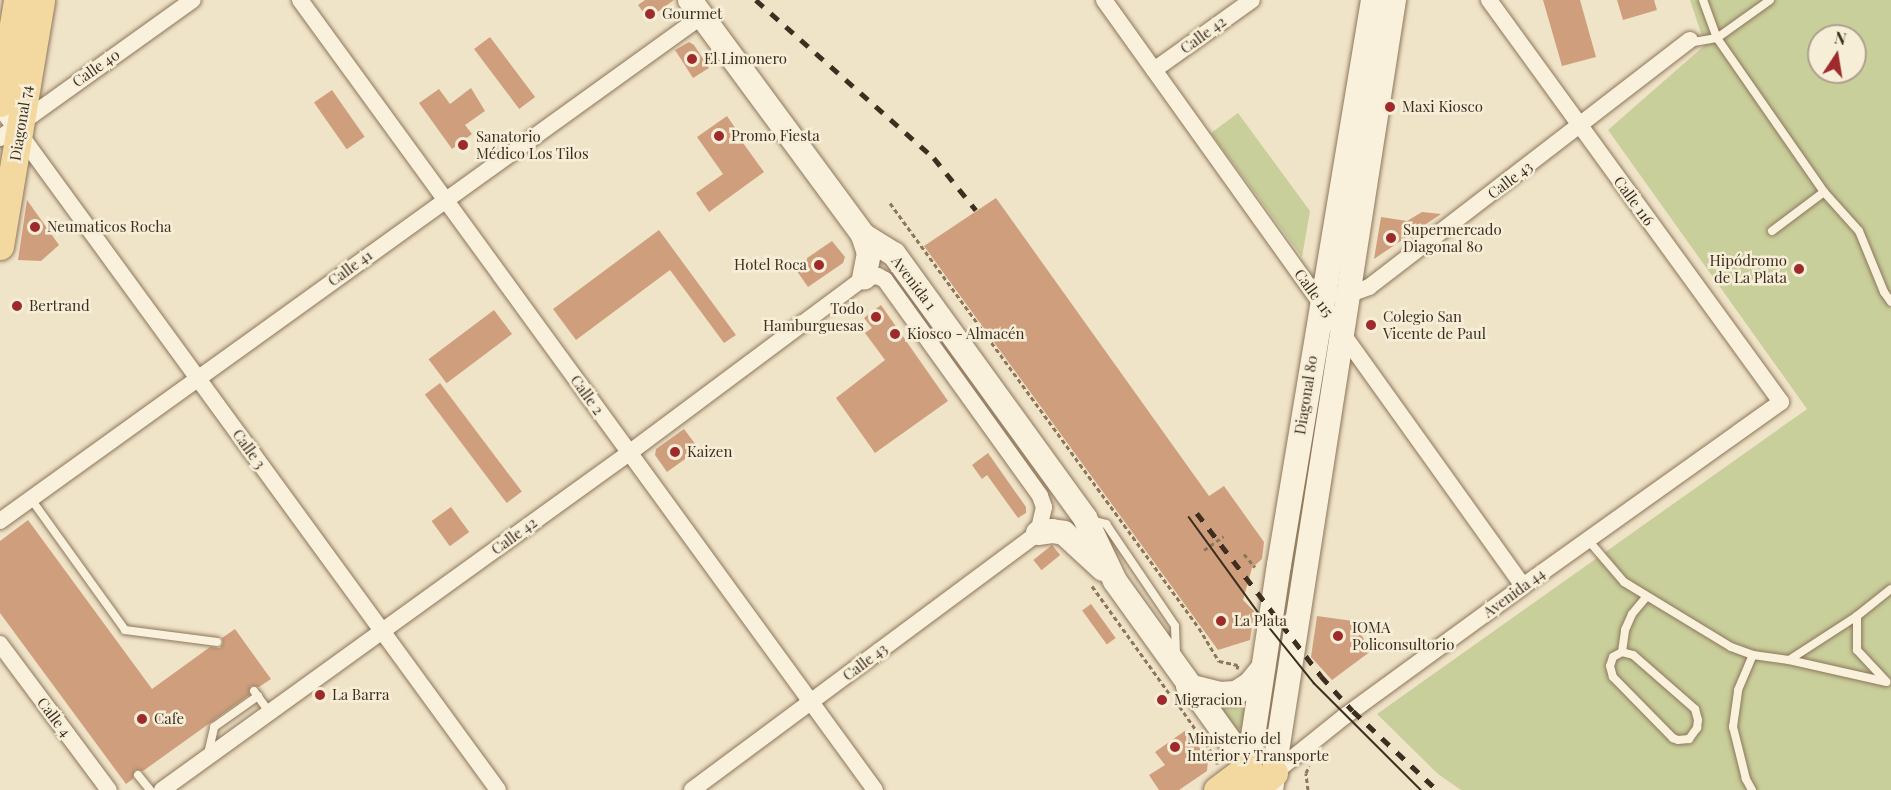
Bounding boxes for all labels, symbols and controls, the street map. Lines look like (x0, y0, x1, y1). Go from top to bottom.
place label: Gourmet (662, 5, 722, 23)
marker: Gourmet (643, 7, 657, 21)
street label: Calle 42 (1177, 12, 1229, 58)
north arrow (1807, 24, 1867, 84)
text: N (1833, 26, 1848, 49)
street label: Calle 40 (69, 45, 123, 91)
place label: El Limonero (704, 50, 787, 68)
marker: El Limonero (685, 52, 699, 66)
street label: Diagonal 74 (6, 84, 36, 162)
place label: Maxi Kiosco (1402, 98, 1483, 116)
marker: Maxi Kiosco (1383, 100, 1397, 114)
place label: Sanatorio Médico Los Tilos (476, 127, 589, 162)
place label: Promo Fiesta (731, 127, 820, 145)
marker: Promo Fiesta (712, 129, 726, 143)
marker: Sanatorio Médico Los Tilos (454, 136, 472, 154)
street label: Calle 43 (1484, 157, 1536, 203)
street label: Calle 116 (1610, 173, 1658, 229)
place label: Neumaticos Rocha (47, 218, 172, 236)
marker: Neumaticos Rocha (28, 220, 42, 234)
place label: Supermercado Diagonal 80 (1403, 220, 1502, 255)
marker: Supermercado Diagonal 80 (1384, 231, 1398, 245)
street label: Calle 41 (324, 246, 376, 290)
place label: Hipódromo de La Plata (1709, 251, 1787, 286)
street label: Avenida 1 (888, 252, 940, 314)
place label: Hotel Roca (734, 256, 807, 274)
marker: Hotel Roca (812, 258, 826, 272)
marker: Hipódromo de La Plata (1792, 262, 1806, 276)
street label: Calle 115 (1291, 266, 1337, 320)
place label: Bertrand (29, 297, 90, 315)
marker: Bertrand (10, 299, 24, 313)
place label: Todo Hamburguesas (763, 299, 864, 334)
place label: Colegio San Vicente de Paul (1383, 307, 1486, 342)
marker: Todo Hamburguesas (869, 310, 883, 324)
marker: Colegio San Vicente de Paul (1364, 318, 1378, 332)
place label: Kiosco - Almacén (907, 325, 1025, 343)
marker: Kiosco - Almacén (888, 327, 902, 341)
street label: Diagonal 80 (1291, 354, 1321, 436)
street label: Calle 2 (567, 372, 607, 418)
street label: Calle 3 (229, 426, 269, 472)
place label: Kaizen (687, 443, 732, 461)
marker: Kaizen (668, 445, 682, 459)
street label: Calle 42 (488, 513, 540, 559)
street label: Avenida 44 (1479, 564, 1549, 622)
marker: La Plata (1212, 612, 1230, 630)
place label: La Plata (1234, 612, 1287, 630)
place label: IOMA Policonsultorio (1352, 618, 1454, 653)
marker: IOMA Policonsultorio (1329, 627, 1347, 645)
street label: Calle 43 (839, 639, 891, 685)
place label: La Barra (332, 686, 390, 704)
marker: La Barra (313, 688, 327, 702)
place label: Migracion (1174, 691, 1242, 709)
marker: Migracion (1155, 693, 1169, 707)
street label: Calle 4 (33, 694, 75, 740)
place label: Cafe (154, 710, 184, 728)
marker: Cafe (135, 712, 149, 726)
place label: Ministerio del Interior y Transporte (1187, 729, 1331, 764)
marker: Ministerio del Interior y Transporte (1168, 740, 1182, 754)

